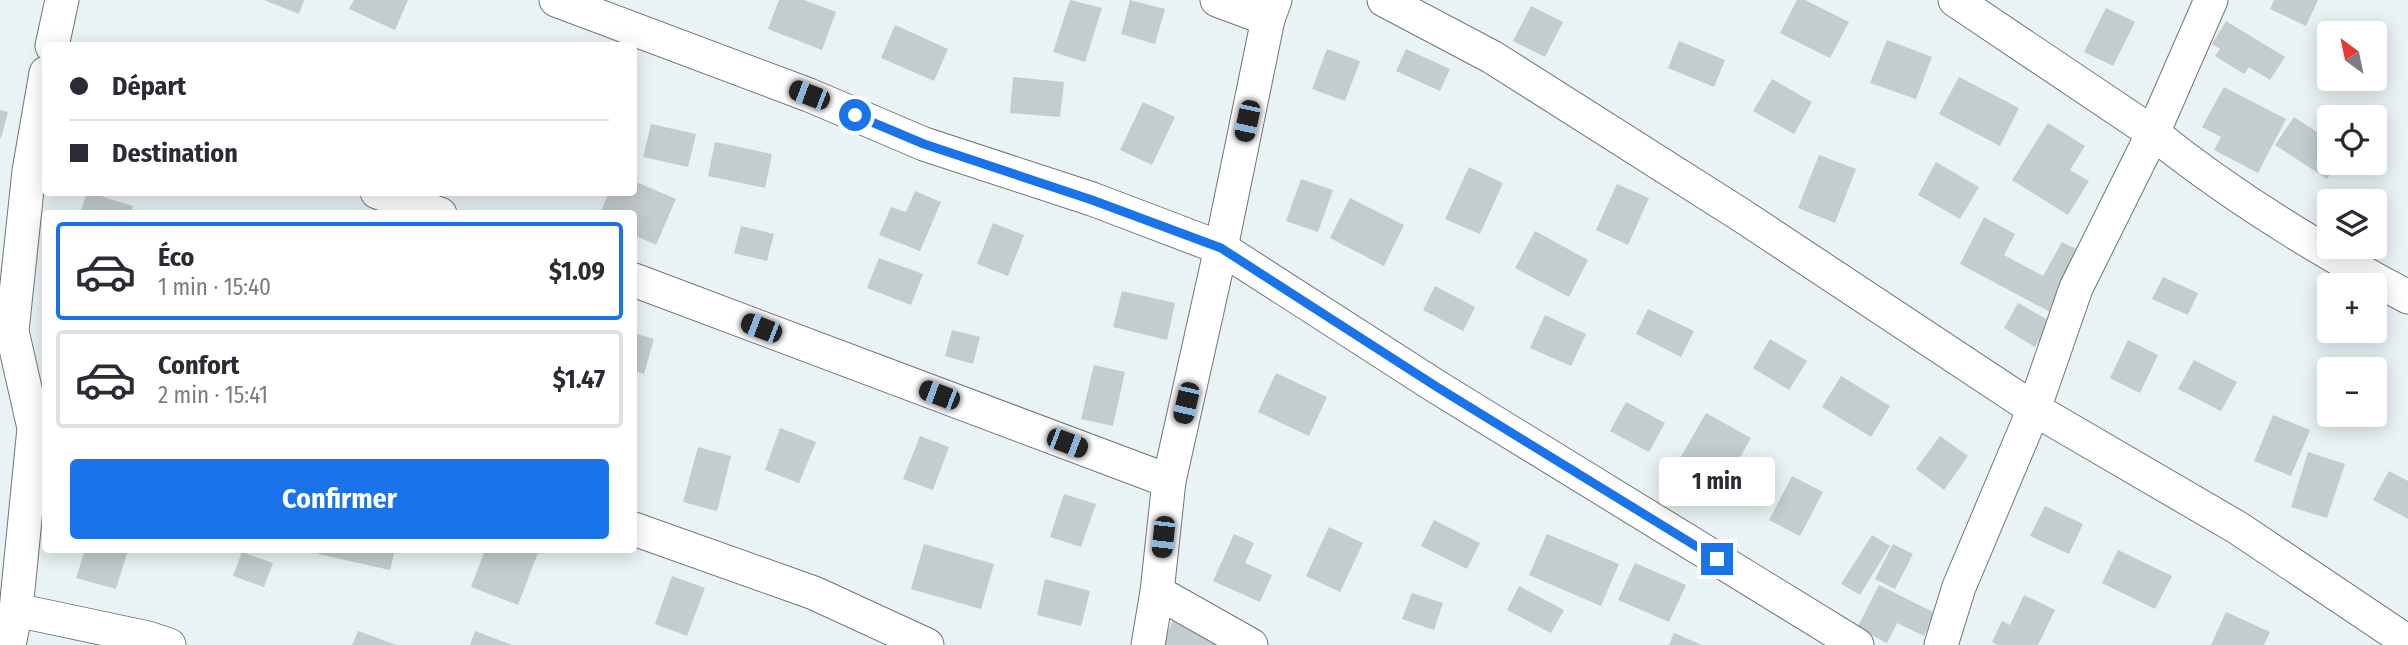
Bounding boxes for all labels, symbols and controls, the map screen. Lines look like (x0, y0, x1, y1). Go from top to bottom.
north arrow (2317, 21, 2387, 91)
map controls (2317, 21, 2387, 427)
text: Départ (112, 71, 186, 102)
car (786, 78, 833, 112)
car (1233, 98, 1262, 144)
route start (839, 99, 871, 131)
button: locate (2317, 105, 2387, 175)
text: Destination (112, 138, 238, 169)
button: layers (2317, 189, 2387, 259)
icon: car (74, 240, 137, 303)
text: Éco (158, 242, 195, 273)
text: $1.09 (549, 256, 605, 287)
text: 1 min · 15:40 (158, 273, 271, 301)
button: + (2317, 273, 2387, 343)
car (738, 311, 785, 345)
icon: car (74, 348, 137, 411)
text: Confort (158, 350, 239, 381)
button: − (2317, 357, 2387, 427)
text: $1.47 (553, 364, 605, 395)
car (916, 378, 963, 412)
car (1172, 380, 1201, 426)
text: 2 min · 15:41 (158, 381, 268, 409)
car (1044, 426, 1091, 460)
callout: 1 min (1659, 458, 1775, 506)
button: Confirmer (70, 459, 609, 539)
text: 1 min (1692, 467, 1742, 495)
car (1151, 515, 1176, 559)
route end (1701, 543, 1733, 575)

